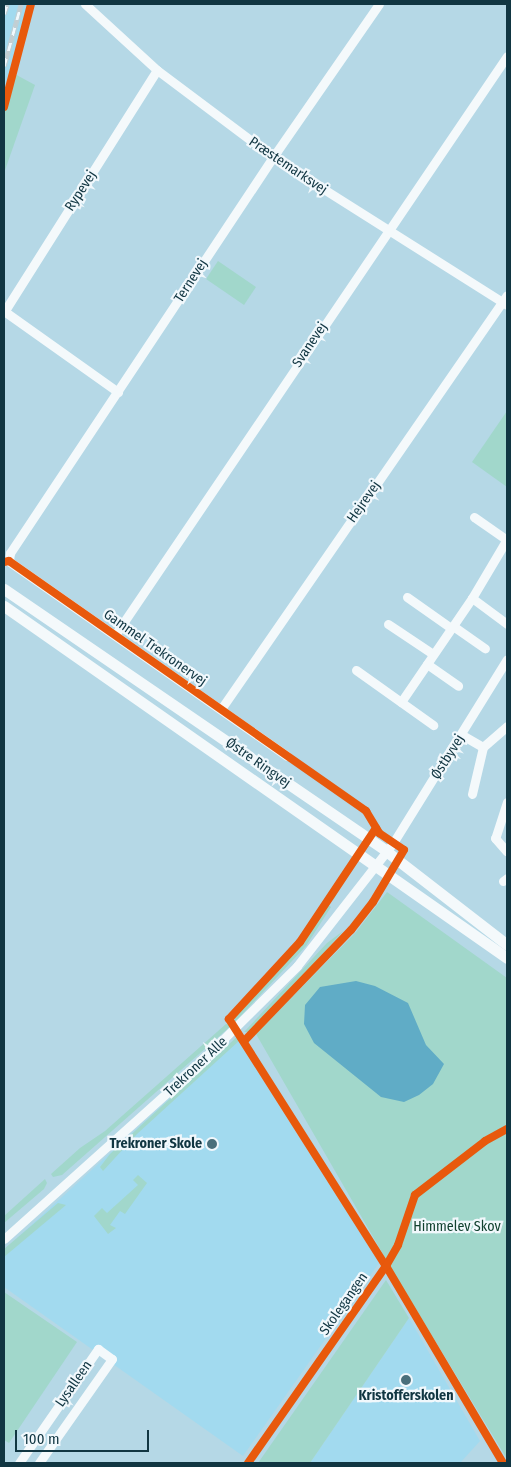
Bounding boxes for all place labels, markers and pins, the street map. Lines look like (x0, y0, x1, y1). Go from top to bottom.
place label: Trekroner Skole (109, 1136, 202, 1152)
marker: Trekroner Skole (206, 1138, 218, 1150)
marker: Kristofferskolen (400, 1374, 412, 1386)
place label: Kristofferskolen (358, 1388, 454, 1404)

